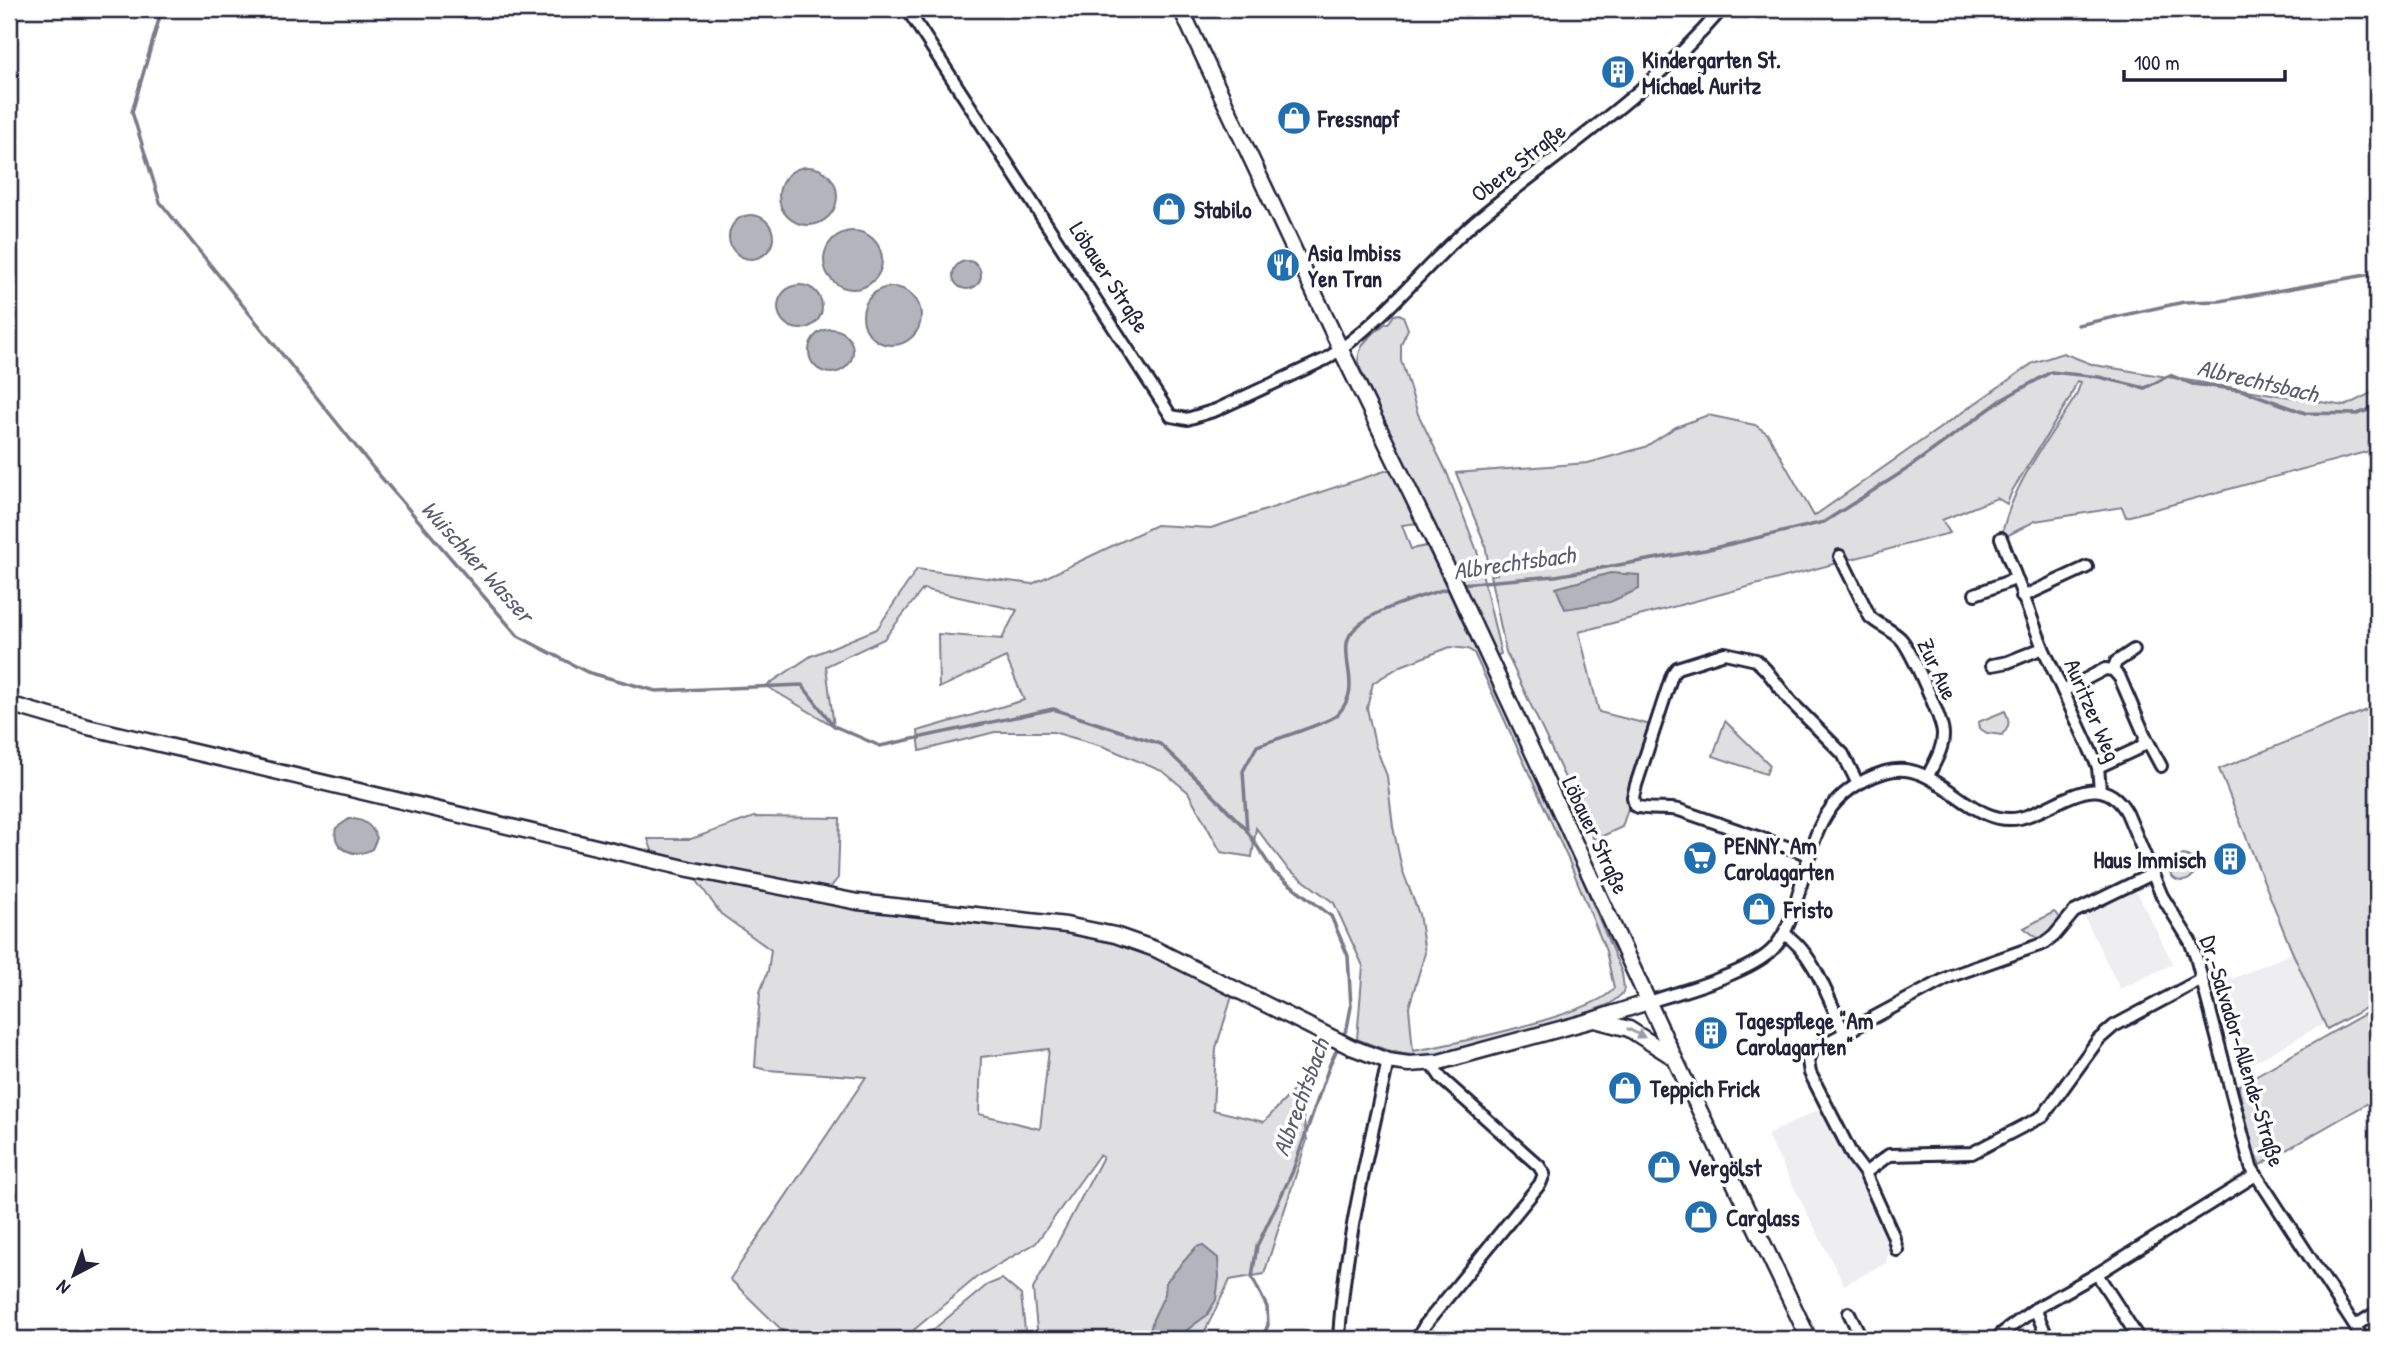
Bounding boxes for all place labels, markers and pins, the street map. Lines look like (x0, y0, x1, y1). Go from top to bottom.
place label: Kindergarten St. Michael Auritz (1642, 44, 1781, 101)
building icon: Kindergarten St. Michael Auritz (1599, 53, 1637, 91)
shop icon: Fressnapf (1275, 99, 1313, 137)
place label: Fressnapf (1317, 103, 1401, 135)
shop icon: Stabilo (1150, 190, 1188, 228)
place label: Stabilo (1194, 194, 1252, 225)
place label: Asia Imbiss Yen Tran (1308, 237, 1401, 294)
restaurant icon: Asia Imbiss Yen Tran (1264, 246, 1302, 284)
place label: PENNY. Am Carolagarten (1724, 830, 1834, 888)
supermarket icon: PENNY. Am Carolagarten (1681, 839, 1719, 877)
building icon: Haus Immisch (2211, 840, 2249, 878)
place label: Haus Immisch (2094, 844, 2206, 875)
shop icon: Fristo (1740, 890, 1778, 928)
place label: Fristo (1783, 894, 1833, 925)
place label: Tagespflege "Am Carolagarten" (1735, 1005, 1874, 1063)
building icon: Tagespflege "Am Carolagarten" (1692, 1014, 1730, 1052)
shop icon: Teppich Frick (1606, 1069, 1644, 1107)
place label: Teppich Frick (1649, 1073, 1760, 1105)
shop icon: Vergölst (1645, 1148, 1683, 1186)
place label: Vergölst (1688, 1152, 1762, 1184)
shop icon: Carglass (1682, 1198, 1720, 1236)
place label: Carglass (1726, 1202, 1800, 1234)

